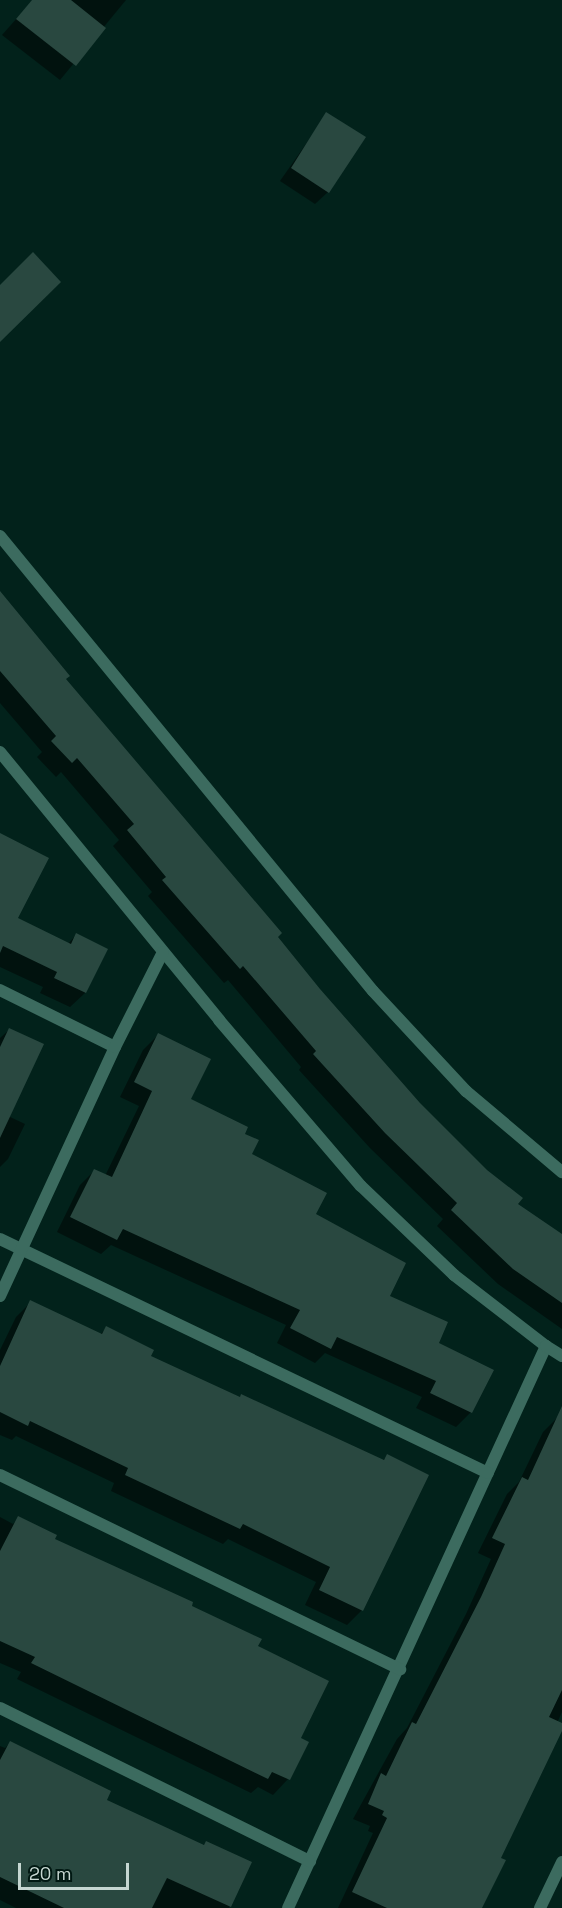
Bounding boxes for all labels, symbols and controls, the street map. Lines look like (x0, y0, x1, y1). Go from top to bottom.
scale bar (21, 1851, 132, 1889)
text: 20 m (29, 1862, 72, 1885)

